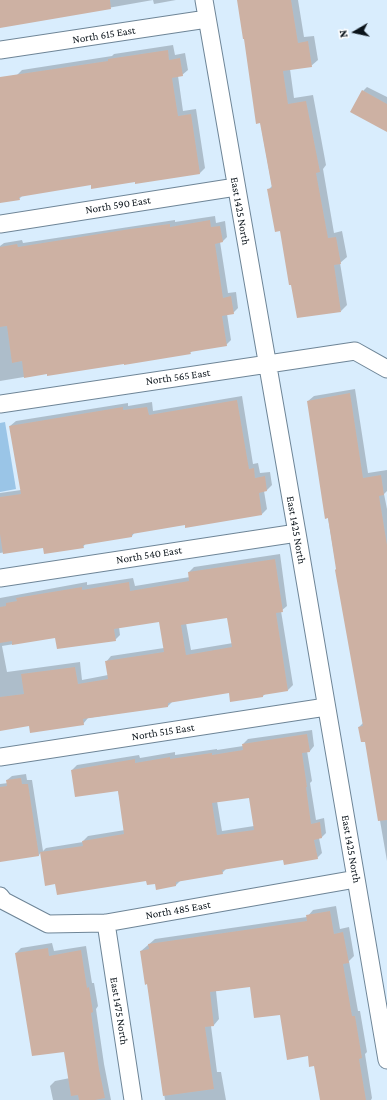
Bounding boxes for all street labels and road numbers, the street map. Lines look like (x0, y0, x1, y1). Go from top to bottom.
street label: North 615 East (72, 24, 136, 46)
street label: East 1425 North (228, 176, 252, 246)
street label: North 590 East (84, 193, 152, 217)
street label: North 565 East (145, 366, 211, 388)
street label: East 1425 North (284, 495, 308, 565)
street label: North 540 East (115, 543, 183, 567)
street label: North 515 East (131, 721, 195, 743)
street label: East 1425 North (339, 814, 363, 884)
street label: North 485 East (144, 898, 212, 922)
street label: East 1475 North (107, 976, 131, 1046)

